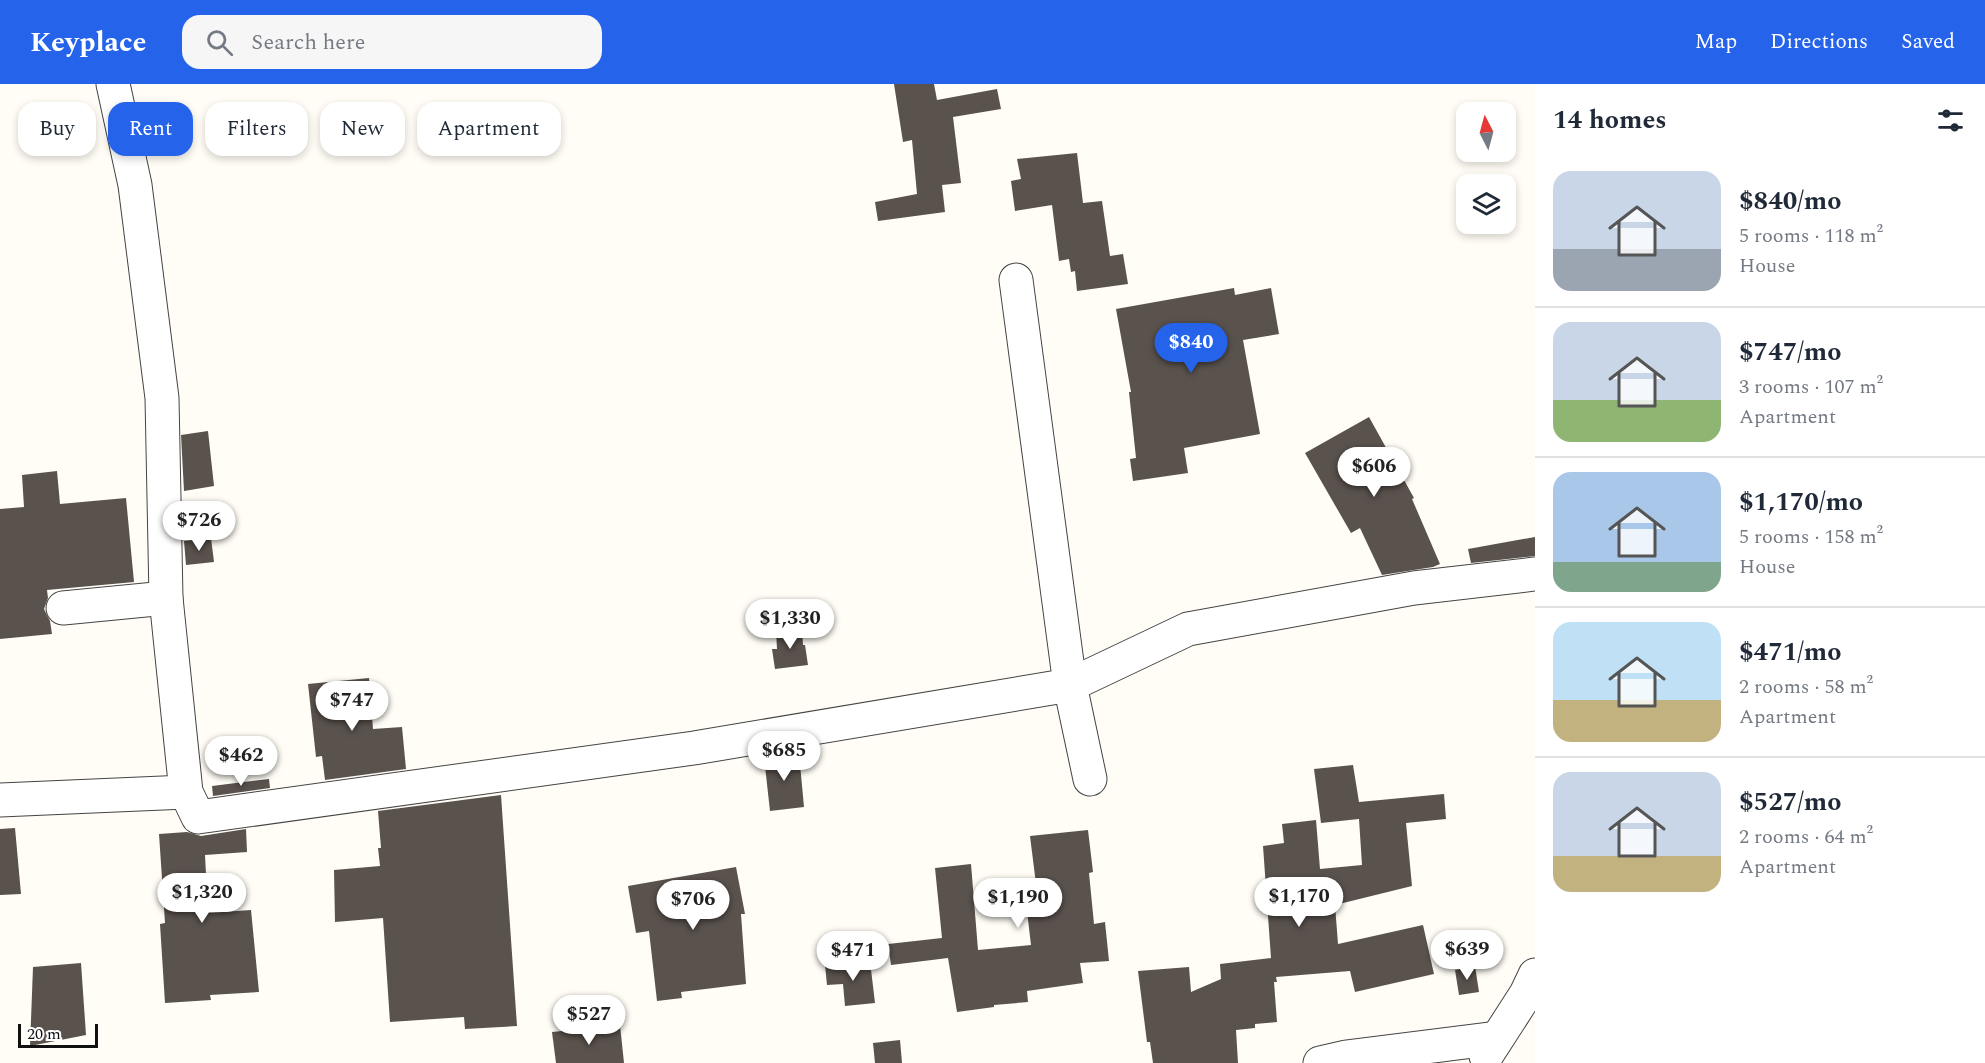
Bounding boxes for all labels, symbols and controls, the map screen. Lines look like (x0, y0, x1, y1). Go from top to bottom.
search box (182, 15, 602, 69)
text: Keyplace (30, 21, 146, 64)
icon: search (203, 26, 236, 59)
text: Search here (251, 26, 365, 59)
text: Map (1695, 26, 1737, 58)
text: Directions (1770, 26, 1868, 58)
text: Saved (1901, 26, 1955, 58)
text: 14 homes (1553, 100, 1667, 140)
chip: Buy (18, 102, 96, 156)
chip: Rent (108, 102, 193, 156)
chip: Filters (205, 102, 308, 156)
chip: New (320, 102, 405, 156)
chip: Apartment (417, 102, 561, 156)
north arrow (1456, 102, 1516, 162)
map controls (1456, 102, 1516, 234)
icon: filters (1934, 104, 1967, 137)
button: layers (1456, 174, 1516, 234)
text: $840/mo (1739, 181, 1842, 221)
icon: home (1601, 195, 1673, 267)
text: 5 rooms · 118 m² (1739, 221, 1883, 251)
text: House (1739, 251, 1796, 281)
pin: $840 (1155, 323, 1227, 374)
text: $840 (1169, 327, 1213, 357)
text: $747/mo (1739, 332, 1842, 372)
icon: home (1601, 346, 1673, 418)
text: 3 rooms · 107 m² (1739, 372, 1883, 402)
text: Apartment (1739, 402, 1836, 432)
pin: $606 (1338, 447, 1410, 498)
text: $606 (1352, 451, 1396, 481)
text: $1,170/mo (1739, 482, 1863, 522)
icon: home (1601, 496, 1673, 568)
pin: $726 (163, 501, 235, 552)
text: $726 (177, 505, 221, 535)
text: 5 rooms · 158 m² (1739, 522, 1883, 552)
text: House (1739, 552, 1796, 582)
pin: $1,330 (741, 599, 839, 650)
text: $1,330 (759, 603, 821, 633)
text: $471/mo (1739, 632, 1842, 672)
icon: home (1601, 646, 1673, 718)
text: 2 rooms · 58 m² (1739, 672, 1873, 702)
pin: $747 (316, 681, 388, 732)
text: $747 (330, 685, 374, 715)
text: Apartment (1739, 702, 1836, 732)
pin: $685 (748, 731, 820, 782)
text: $685 (762, 735, 806, 765)
pin: $462 (205, 736, 277, 787)
text: $462 (219, 740, 263, 770)
text: $527/mo (1739, 782, 1842, 822)
icon: home (1601, 796, 1673, 868)
text: 2 rooms · 64 m² (1739, 822, 1873, 852)
text: Apartment (1739, 852, 1836, 882)
pin: $1,320 (153, 873, 251, 924)
text: $1,320 (171, 877, 233, 907)
pin: $1,170 (1250, 877, 1348, 928)
pin: $1,190 (969, 878, 1067, 929)
pin: $706 (657, 880, 729, 931)
text: $1,170 (1268, 881, 1330, 911)
text: $1,190 (987, 882, 1049, 912)
text: $706 (671, 884, 715, 914)
pin: $639 (1431, 930, 1503, 981)
pin: $471 (817, 931, 889, 982)
text: $639 (1445, 934, 1489, 964)
text: $471 (831, 935, 875, 965)
pin: $527 (553, 995, 625, 1046)
text: $527 (567, 999, 611, 1029)
scale bar (18, 1021, 98, 1048)
text: 20 m (27, 1022, 61, 1046)

